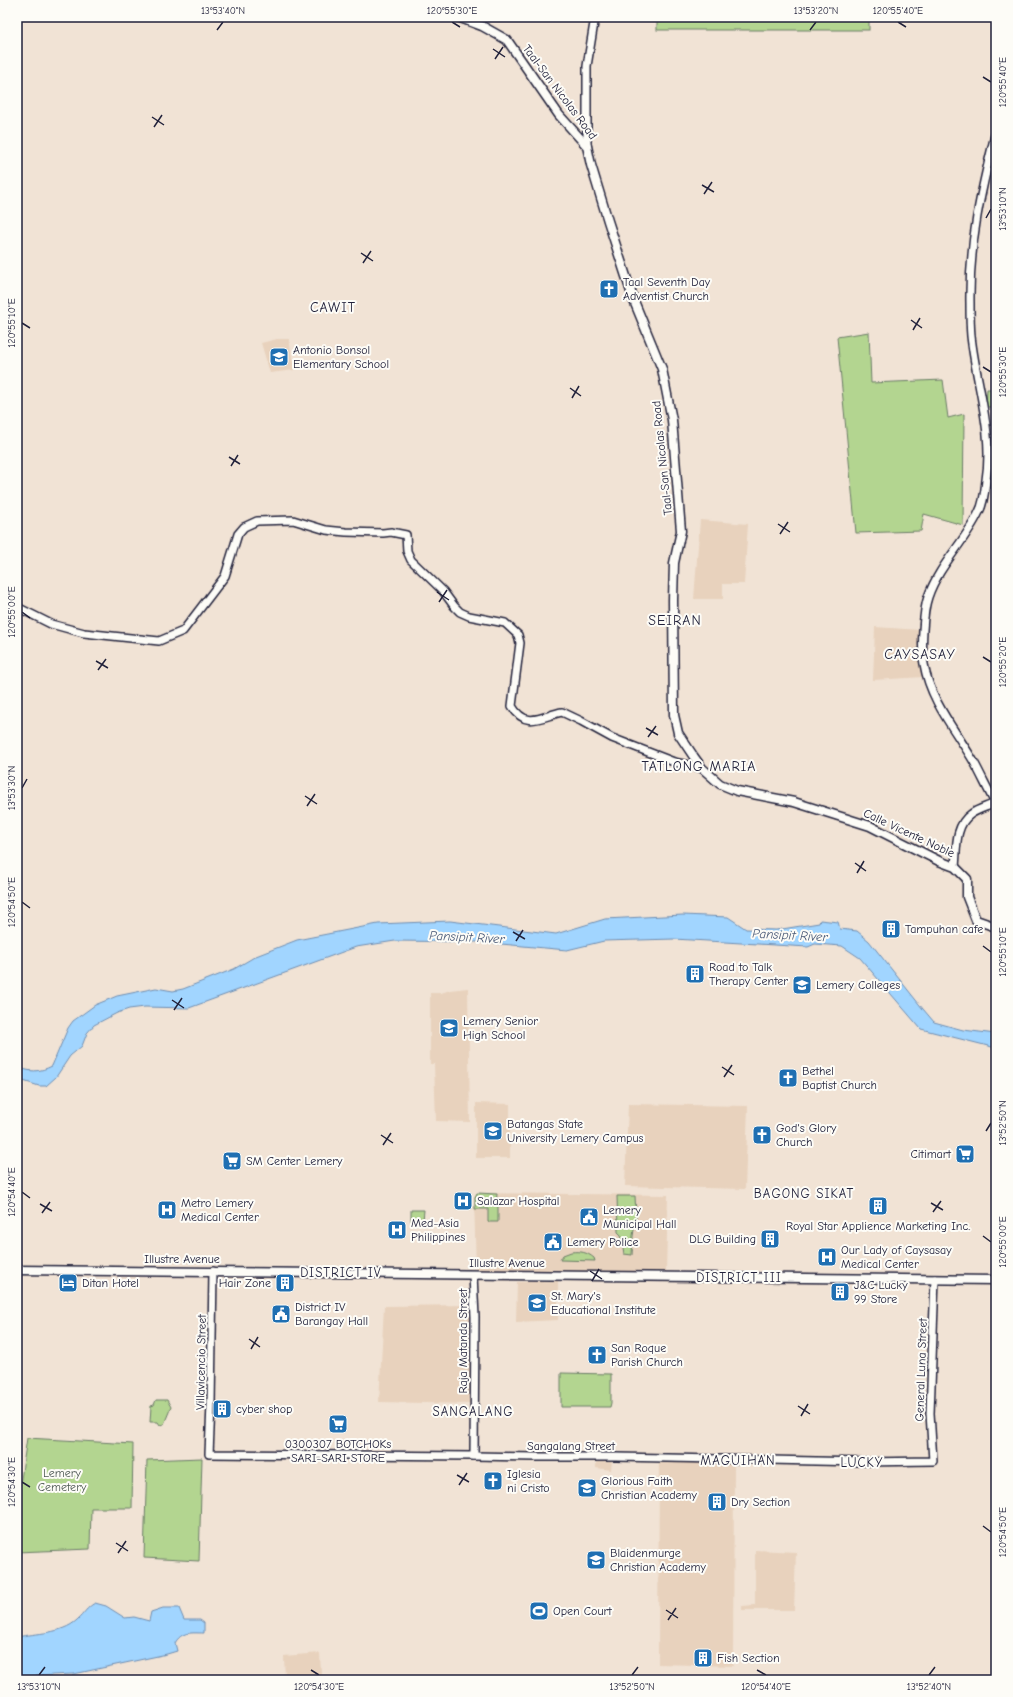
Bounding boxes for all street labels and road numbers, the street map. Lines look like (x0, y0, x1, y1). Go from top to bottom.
street label: Taal-San Nicolas Road (520, 42, 600, 142)
street label: Taal-San Nicolas Road (649, 400, 675, 516)
street label: Calle Vicente Noble (861, 806, 957, 860)
street label: Illustre Avenue (144, 1252, 220, 1266)
street label: Illustre Avenue (469, 1256, 545, 1270)
street label: Raja Matanda Street (456, 1288, 470, 1394)
street label: Villavicencio Street (193, 1313, 209, 1410)
street label: General Luna Street (912, 1317, 930, 1422)
street label: Sangalang Street (527, 1439, 615, 1453)

